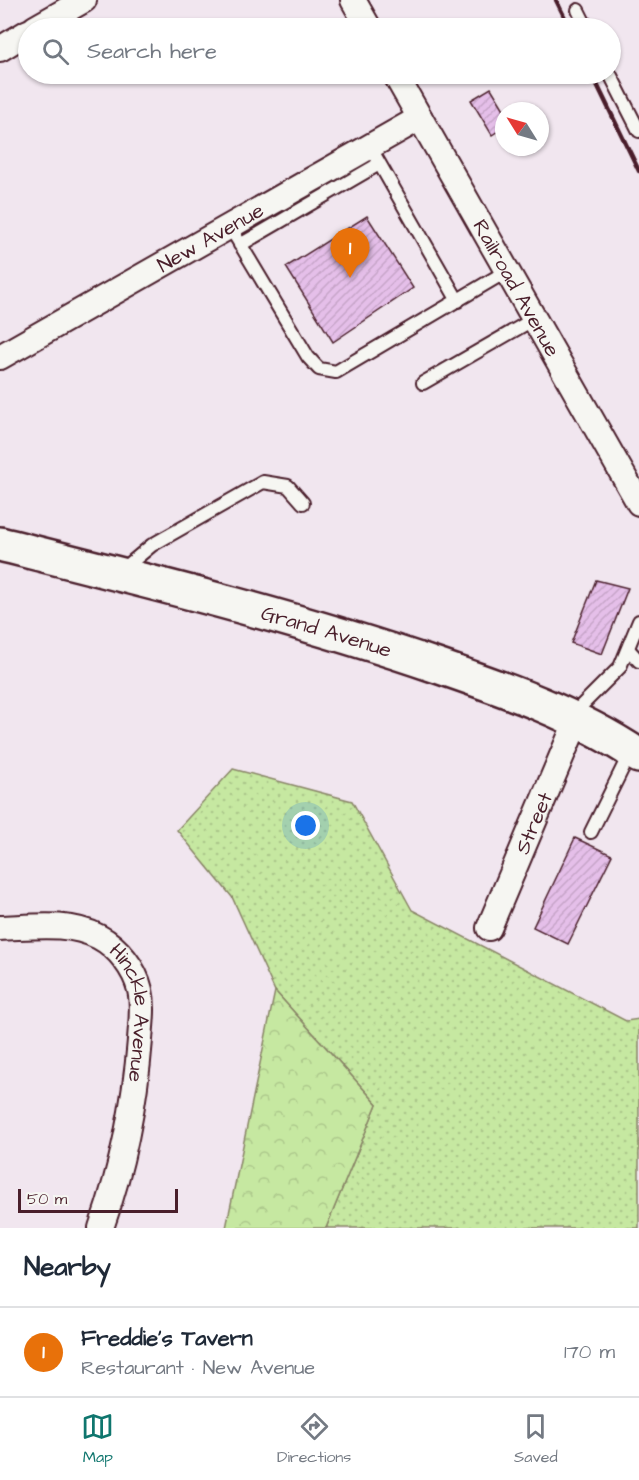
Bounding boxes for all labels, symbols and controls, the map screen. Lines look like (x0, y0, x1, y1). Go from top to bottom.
search box (18, 18, 621, 84)
icon: search (39, 35, 72, 68)
text: Search here (87, 36, 217, 67)
north arrow (495, 102, 549, 156)
street label: New Avenue (152, 195, 269, 279)
street label: Railroad Avenue (466, 214, 567, 362)
pin: 1 (330, 228, 370, 278)
street label: Grand Avenue (258, 598, 395, 665)
street label: Street (507, 787, 560, 859)
your location (291, 811, 320, 840)
street label: Hinckle Avenue (103, 937, 157, 1084)
scale bar (18, 1186, 178, 1214)
text: 50 m (27, 1188, 67, 1210)
text: Nearby (24, 1249, 111, 1285)
text: Freddie's Tavern (81, 1323, 253, 1354)
text: 1 (42, 1338, 45, 1366)
text: 170 m (564, 1338, 615, 1366)
text: Restaurant · New Avenue (81, 1354, 315, 1382)
tab: Map (81, 1410, 114, 1468)
tab: Directions (277, 1410, 351, 1468)
tab: Saved (514, 1410, 558, 1468)

